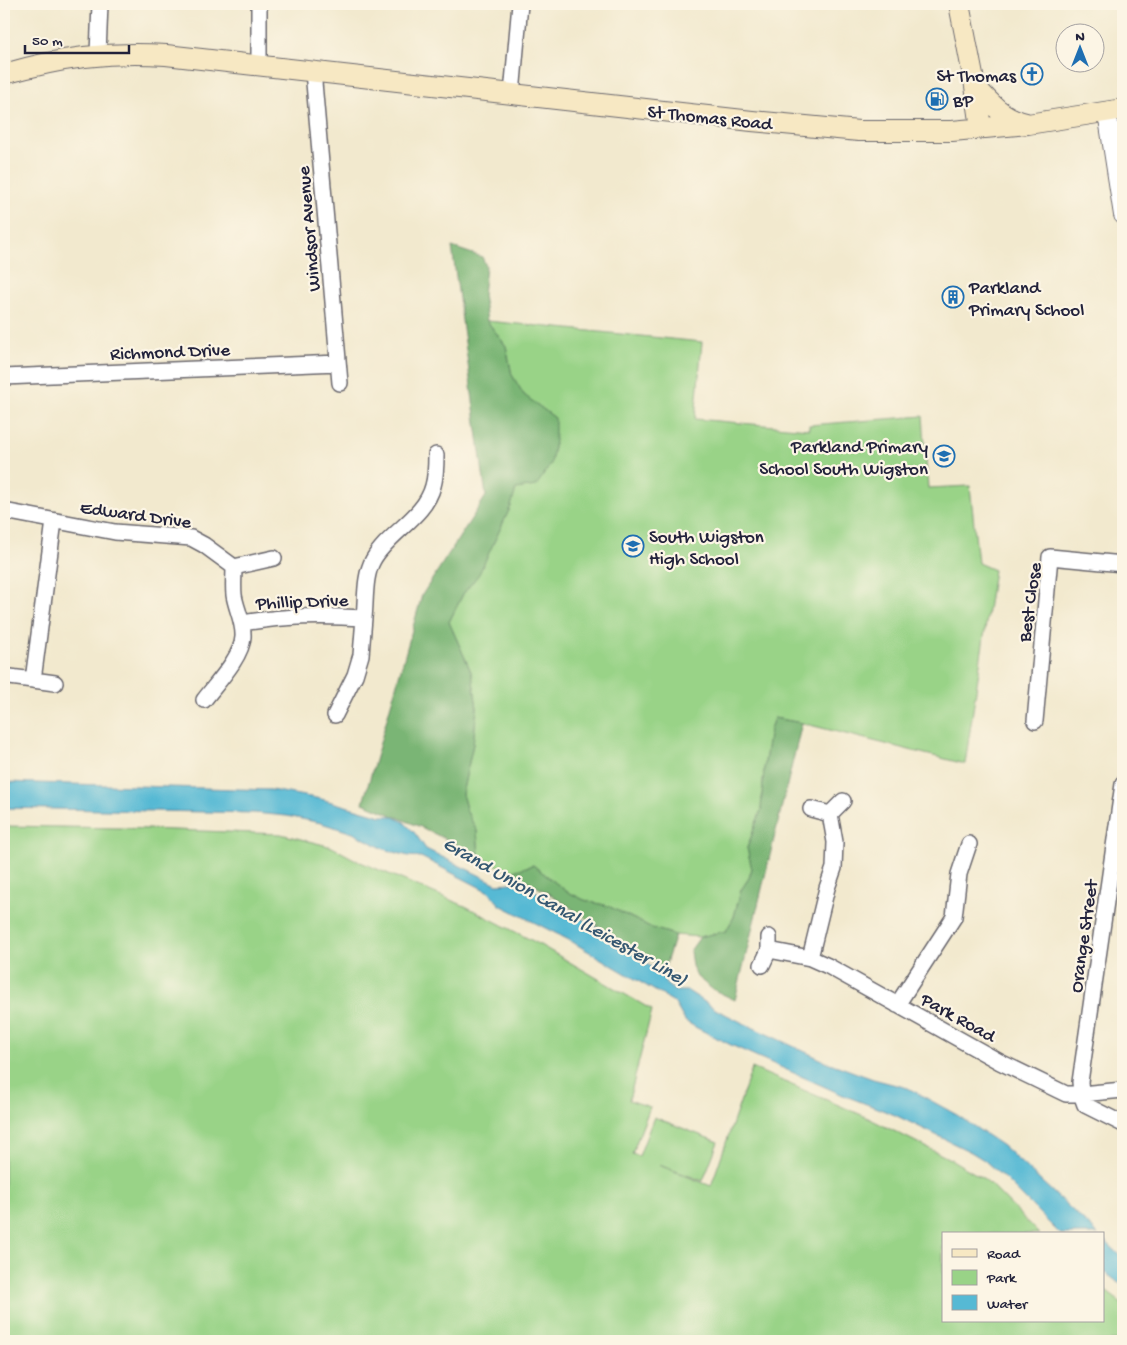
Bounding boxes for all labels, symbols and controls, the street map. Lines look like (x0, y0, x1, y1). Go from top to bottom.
scale bar (25, 22, 129, 54)
north arrow (1054, 22, 1104, 72)
text: N (1075, 29, 1085, 46)
text: 50 m (32, 33, 63, 51)
church icon: St Thomas (1020, 62, 1044, 86)
place label: St Thomas (937, 66, 1017, 89)
fuel station icon: BP (925, 87, 949, 111)
place label: BP (952, 91, 974, 114)
street label: St Thomas Road (646, 101, 775, 138)
street label: Windsor Avenue (294, 165, 327, 292)
place label: Parkland Primary School (968, 278, 1084, 323)
building icon: Parkland Primary School (941, 285, 965, 309)
street label: Richmond Drive (110, 340, 231, 367)
place label: Parkland Primary School South Wigston (759, 437, 929, 482)
school or university icon: Parkland Primary School South Wigston (932, 444, 956, 468)
street label: Edward Drive (78, 497, 193, 536)
place label: South Wigston High School (649, 527, 764, 572)
school or university icon: South Wigston High School (621, 534, 645, 558)
street label: Best Close (1014, 561, 1048, 645)
street label: Phillip Drive (254, 590, 349, 617)
water label: Grand Union Canal (Leicester Line) (438, 834, 691, 993)
street label: Orange Street (1066, 876, 1105, 994)
street label: Park Road (915, 989, 1000, 1050)
legend (942, 1232, 1104, 1322)
text: Road (987, 1246, 1021, 1264)
text: Park (986, 1270, 1017, 1288)
text: Water (987, 1296, 1029, 1314)

